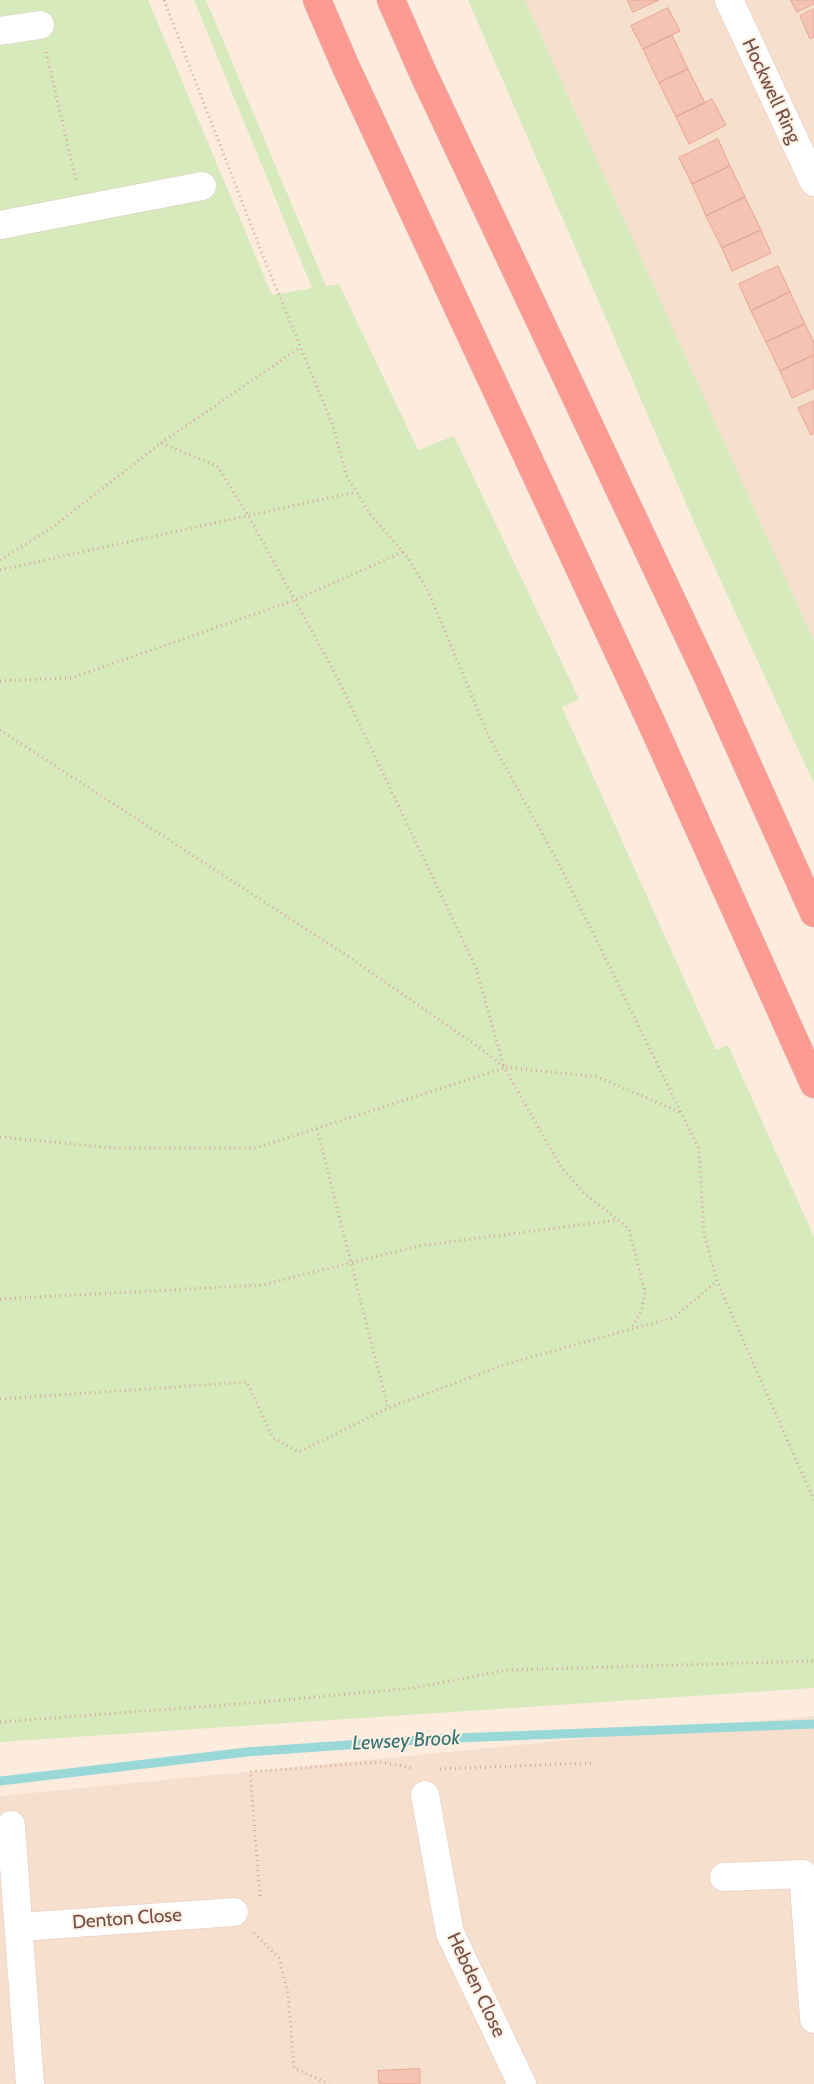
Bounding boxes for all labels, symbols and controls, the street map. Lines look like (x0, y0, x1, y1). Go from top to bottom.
street label: Hockwell Ring (737, 35, 805, 147)
water label: Lewsey Brook (351, 1726, 461, 1756)
street label: Denton Close (71, 1904, 183, 1934)
street label: Hebden Close (442, 1929, 510, 2041)

